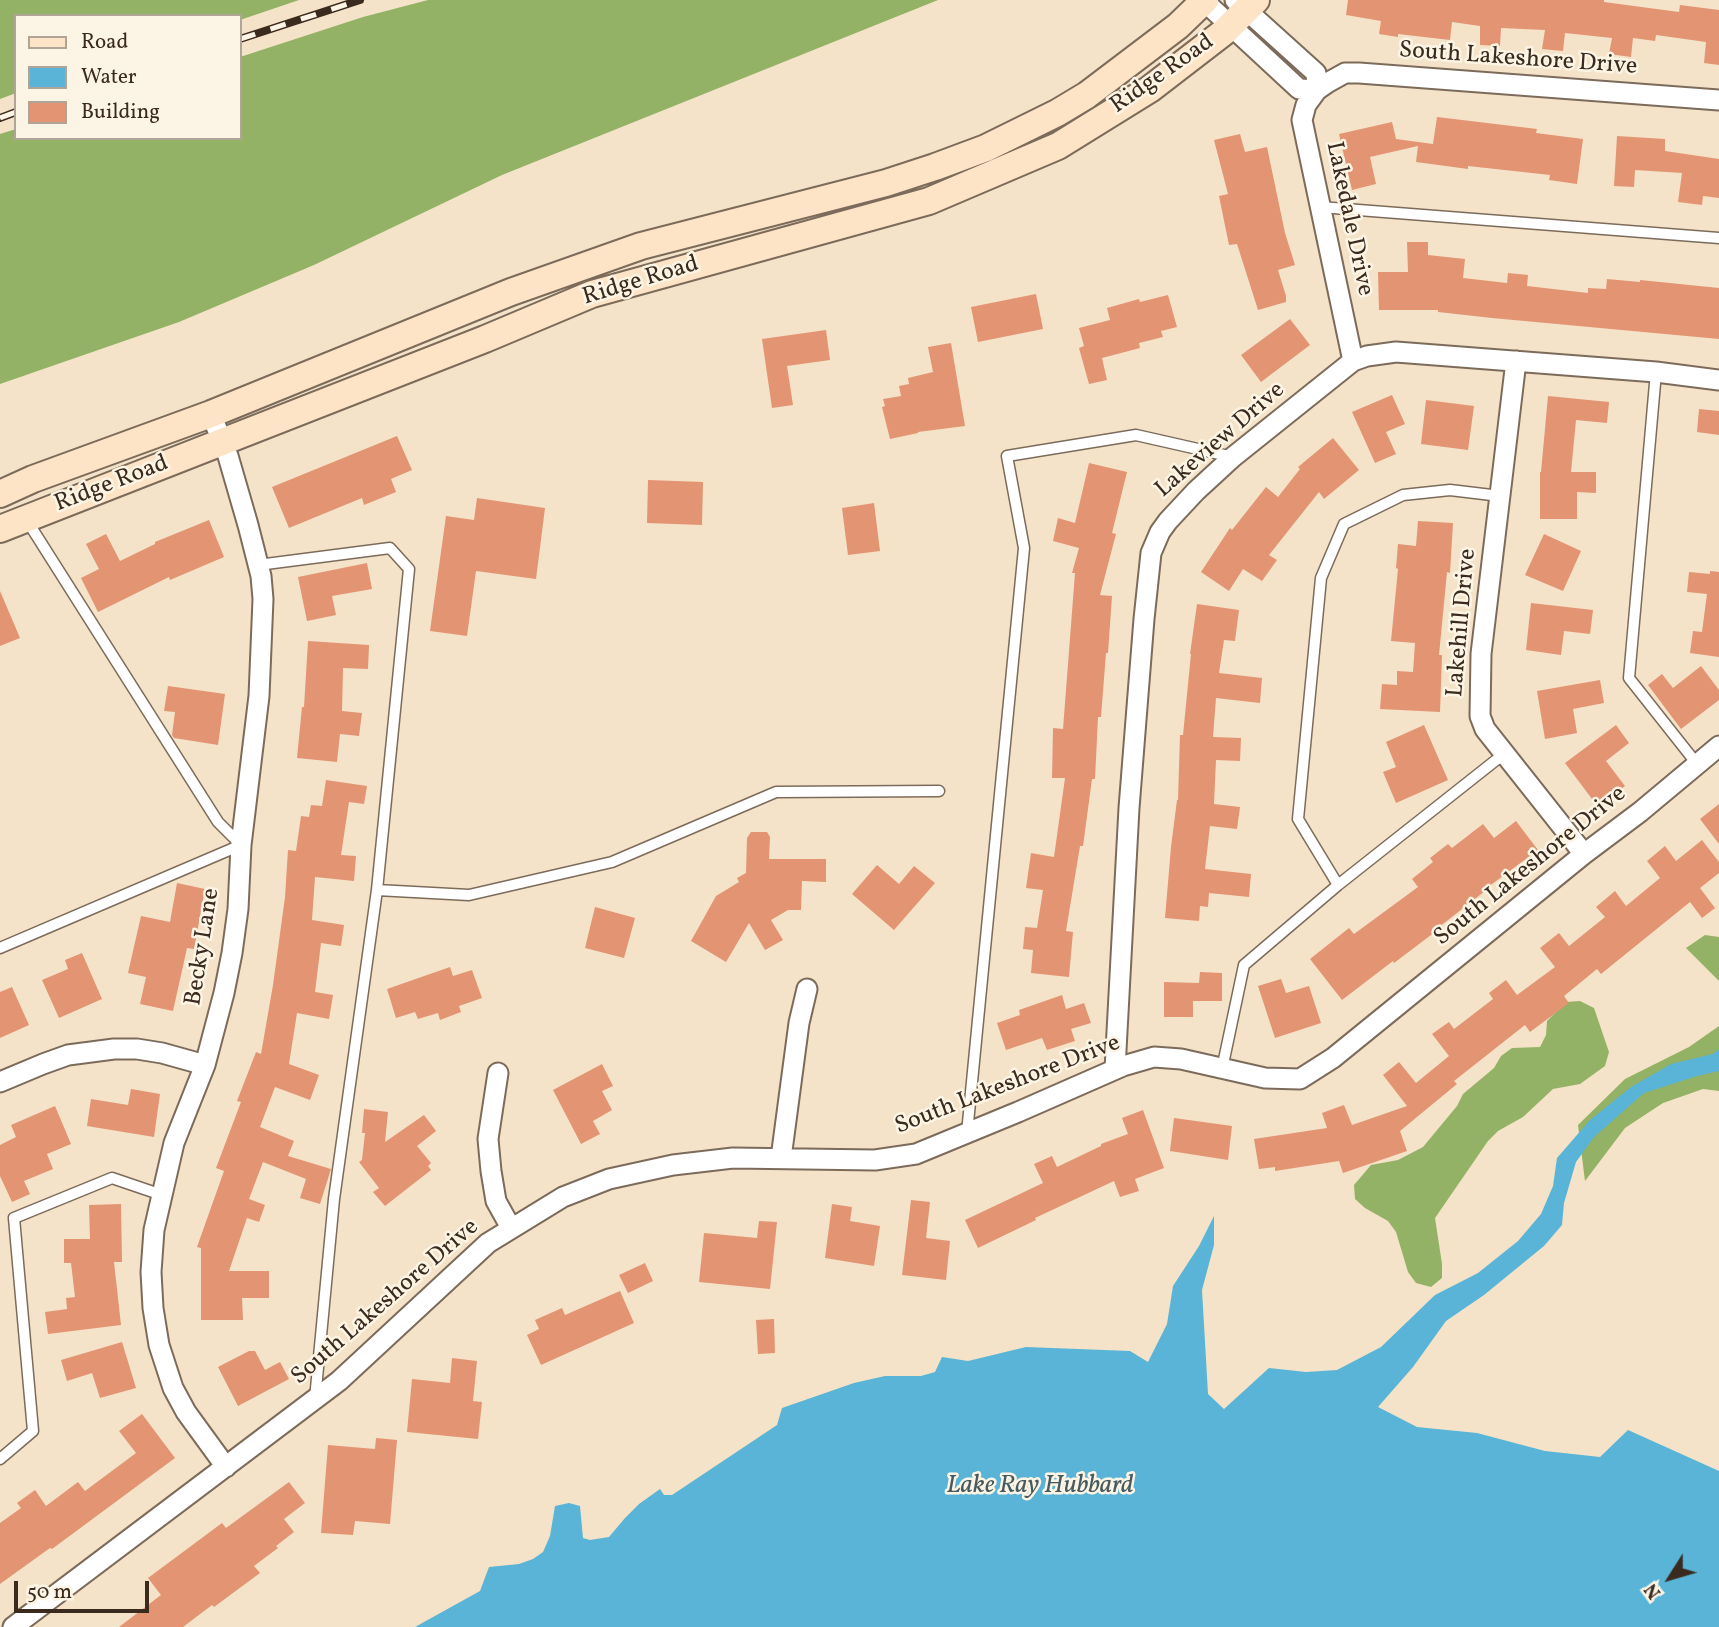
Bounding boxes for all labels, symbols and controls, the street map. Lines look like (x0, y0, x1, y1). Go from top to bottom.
legend (14, 14, 242, 140)
text: Road (81, 28, 128, 57)
street label: Ridge Road (1106, 29, 1220, 121)
street label: South Lakeshore Drive (1398, 37, 1638, 83)
text: Water (81, 63, 137, 92)
text: Building (81, 98, 160, 127)
street label: Lakedale Drive (1318, 139, 1378, 299)
street label: Ridge Road (580, 251, 702, 313)
street label: Lakeview Drive (1150, 377, 1292, 505)
street label: Ridge Road (51, 450, 173, 520)
street label: Lakehill Drive (1442, 548, 1484, 698)
street label: South Lakeshore Drive (1429, 781, 1633, 953)
street label: Becky Lane (181, 886, 227, 1008)
street label: South Lakeshore Drive (891, 1030, 1125, 1142)
street label: South Lakeshore Drive (286, 1214, 486, 1392)
water label: Lake Ray Hubbard (946, 1471, 1134, 1503)
north arrow (1635, 1543, 1705, 1613)
scale bar (18, 1568, 152, 1612)
text: N (1639, 1577, 1668, 1604)
text: 50 m (27, 1578, 72, 1607)

